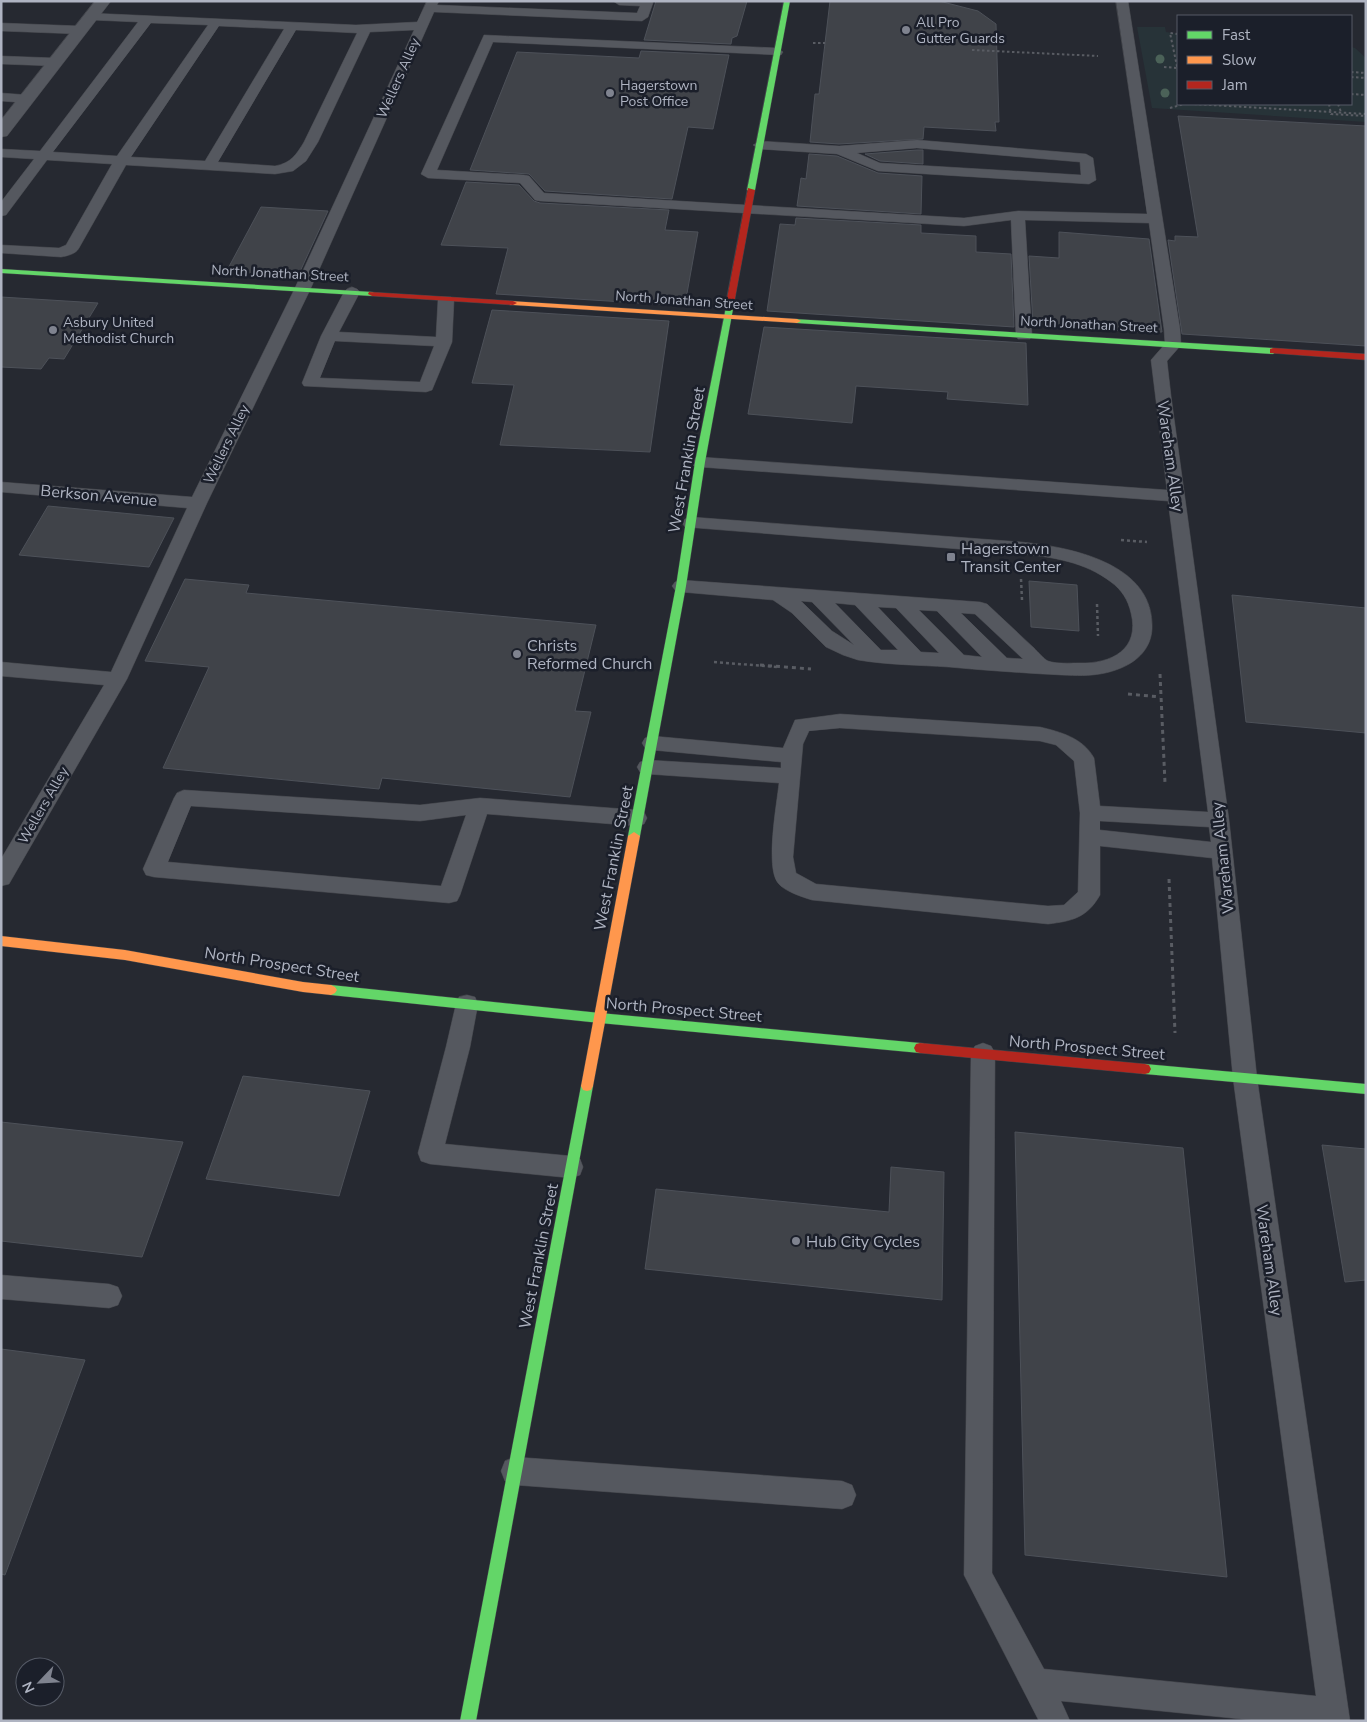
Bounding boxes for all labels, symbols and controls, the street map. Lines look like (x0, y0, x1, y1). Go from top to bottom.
place label: All Pro Gutter Guards (916, 13, 1005, 48)
legend (1177, 15, 1352, 105)
marker: All Pro Gutter Guards (900, 24, 912, 36)
text: Fast (1222, 25, 1251, 45)
street label: Wellers Alley (372, 34, 425, 121)
text: Slow (1222, 50, 1257, 70)
text: Jam (1221, 75, 1248, 95)
place label: Hagerstown Post Office (620, 76, 698, 111)
marker: Hagerstown Post Office (604, 87, 616, 99)
street label: North Jonathan Street (211, 260, 349, 287)
street label: North Jonathan Street (615, 286, 753, 315)
street label: North Jonathan Street (1020, 311, 1158, 338)
place label: Asbury United Methodist Church (63, 313, 174, 348)
marker: Asbury United Methodist Church (47, 324, 59, 336)
street label: West Franklin Street (663, 385, 711, 535)
street label: Wareham Alley (1151, 399, 1189, 514)
street label: Wellers Alley (199, 401, 254, 487)
street label: Berkson Avenue (40, 480, 158, 512)
place label: Hagerstown Transit Center (961, 538, 1062, 578)
marker: Hagerstown Transit Center (945, 551, 957, 563)
place label: Christs Reformed Church (527, 635, 652, 675)
marker: Christs Reformed Church (511, 648, 523, 660)
street label: Wellers Alley (14, 763, 74, 847)
street label: West Franklin Street (589, 783, 639, 933)
street label: Wareham Alley (1206, 800, 1240, 915)
street label: North Prospect Street (203, 942, 361, 988)
street label: North Prospect Street (605, 992, 763, 1028)
street label: North Prospect Street (1008, 1030, 1166, 1066)
street label: West Franklin Street (514, 1181, 564, 1331)
street label: Wareham Alley (1250, 1203, 1288, 1318)
place label: Hub City Cycles (806, 1231, 920, 1253)
marker: Hub City Cycles (790, 1235, 802, 1247)
north arrow (15, 1657, 65, 1707)
text: N (18, 1679, 39, 1696)

